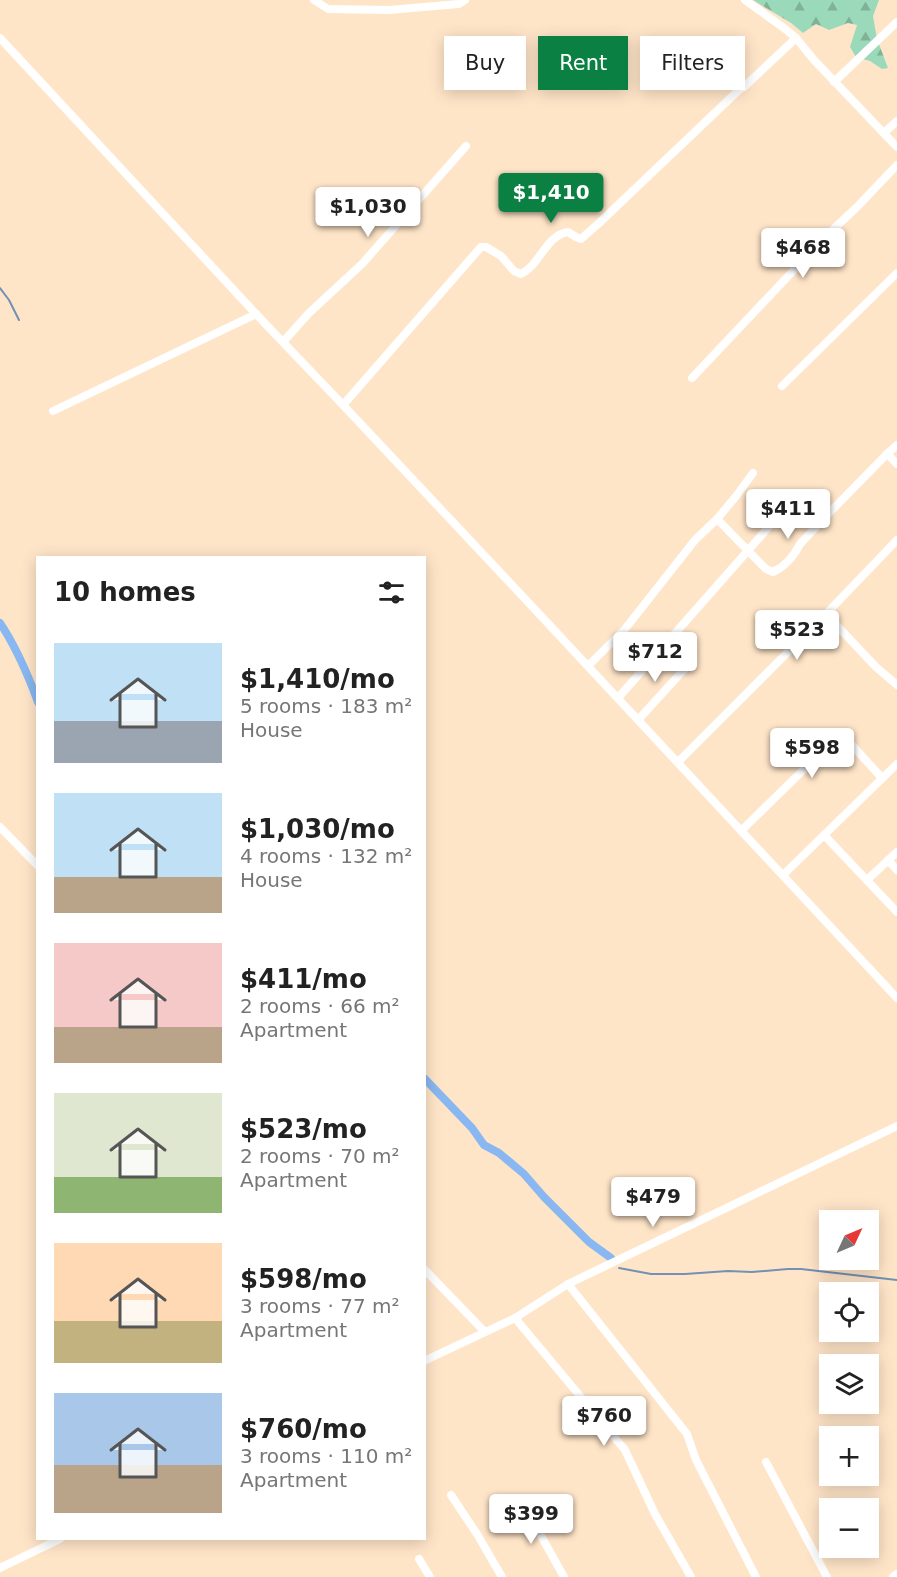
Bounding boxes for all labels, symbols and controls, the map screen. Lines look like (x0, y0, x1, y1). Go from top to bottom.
chip: Buy (444, 36, 526, 90)
chip: Rent (538, 36, 628, 90)
chip: Filters (640, 36, 745, 90)
pin: $1,410 (502, 173, 600, 224)
text: $1,410 (512, 180, 590, 204)
pin: $1,030 (319, 187, 417, 238)
text: $1,030 (329, 194, 407, 218)
pin: $468 (767, 228, 839, 279)
text: $468 (775, 235, 831, 259)
pin: $411 (752, 489, 824, 540)
text: $411 (760, 496, 816, 520)
icon: filters (375, 576, 408, 609)
text: 10 homes (54, 577, 196, 607)
pin: $523 (761, 610, 833, 661)
text: $523 (769, 617, 825, 641)
pin: $712 (619, 632, 691, 683)
text: $712 (627, 639, 683, 663)
text: $1,410/mo (240, 664, 395, 694)
icon: home (102, 667, 174, 739)
text: 5 rooms · 183 m² (240, 694, 412, 718)
text: House (240, 718, 303, 742)
pin: $598 (776, 728, 848, 779)
text: $598 (784, 735, 840, 759)
text: $1,030/mo (240, 814, 395, 844)
icon: home (102, 817, 174, 889)
text: 4 rooms · 132 m² (240, 844, 412, 868)
text: House (240, 868, 303, 892)
text: $411/mo (240, 964, 367, 994)
icon: home (102, 967, 174, 1039)
text: 2 rooms · 66 m² (240, 994, 400, 1018)
text: Apartment (240, 1018, 347, 1042)
text: $523/mo (240, 1114, 367, 1144)
icon: home (102, 1117, 174, 1189)
text: 2 rooms · 70 m² (240, 1144, 400, 1168)
text: Apartment (240, 1168, 347, 1192)
pin: $479 (617, 1177, 689, 1228)
text: $479 (625, 1184, 681, 1208)
north arrow (819, 1210, 879, 1270)
map controls (819, 1210, 879, 1558)
text: $598/mo (240, 1264, 367, 1294)
icon: home (102, 1267, 174, 1339)
button: locate (819, 1282, 879, 1342)
text: 3 rooms · 77 m² (240, 1294, 400, 1318)
text: Apartment (240, 1318, 347, 1342)
button: layers (819, 1354, 879, 1414)
pin: $760 (568, 1396, 640, 1447)
text: $760 (576, 1403, 632, 1427)
text: $760/mo (240, 1414, 367, 1444)
icon: home (102, 1417, 174, 1489)
button: + (819, 1426, 879, 1486)
text: 3 rooms · 110 m² (240, 1444, 412, 1468)
text: Apartment (240, 1468, 347, 1492)
pin: $399 (495, 1494, 567, 1545)
button: − (819, 1498, 879, 1558)
text: $399 (503, 1501, 559, 1525)

